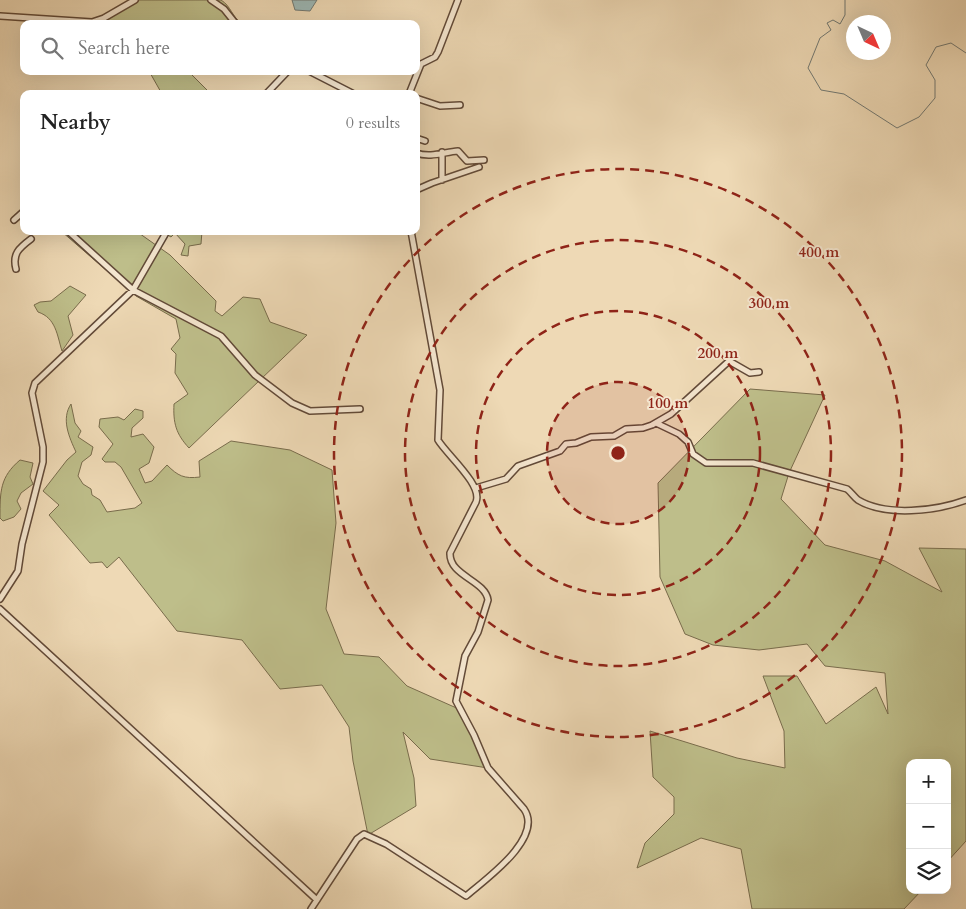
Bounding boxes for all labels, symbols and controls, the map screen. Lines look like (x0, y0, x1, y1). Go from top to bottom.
north arrow (846, 15, 891, 60)
search box (20, 20, 420, 75)
icon: search (38, 34, 66, 62)
text: Search here (78, 35, 170, 61)
text: Nearby (40, 108, 111, 137)
text: 0 results (346, 112, 400, 134)
text: 400 m (799, 242, 840, 262)
text: 300 m (749, 293, 790, 313)
text: 200 m (698, 343, 739, 363)
text: 100 m (648, 393, 689, 413)
centre of rings (609, 444, 627, 462)
map controls (906, 759, 951, 894)
button: + (906, 759, 951, 804)
button: − (906, 804, 951, 849)
button: layers (906, 849, 951, 894)

